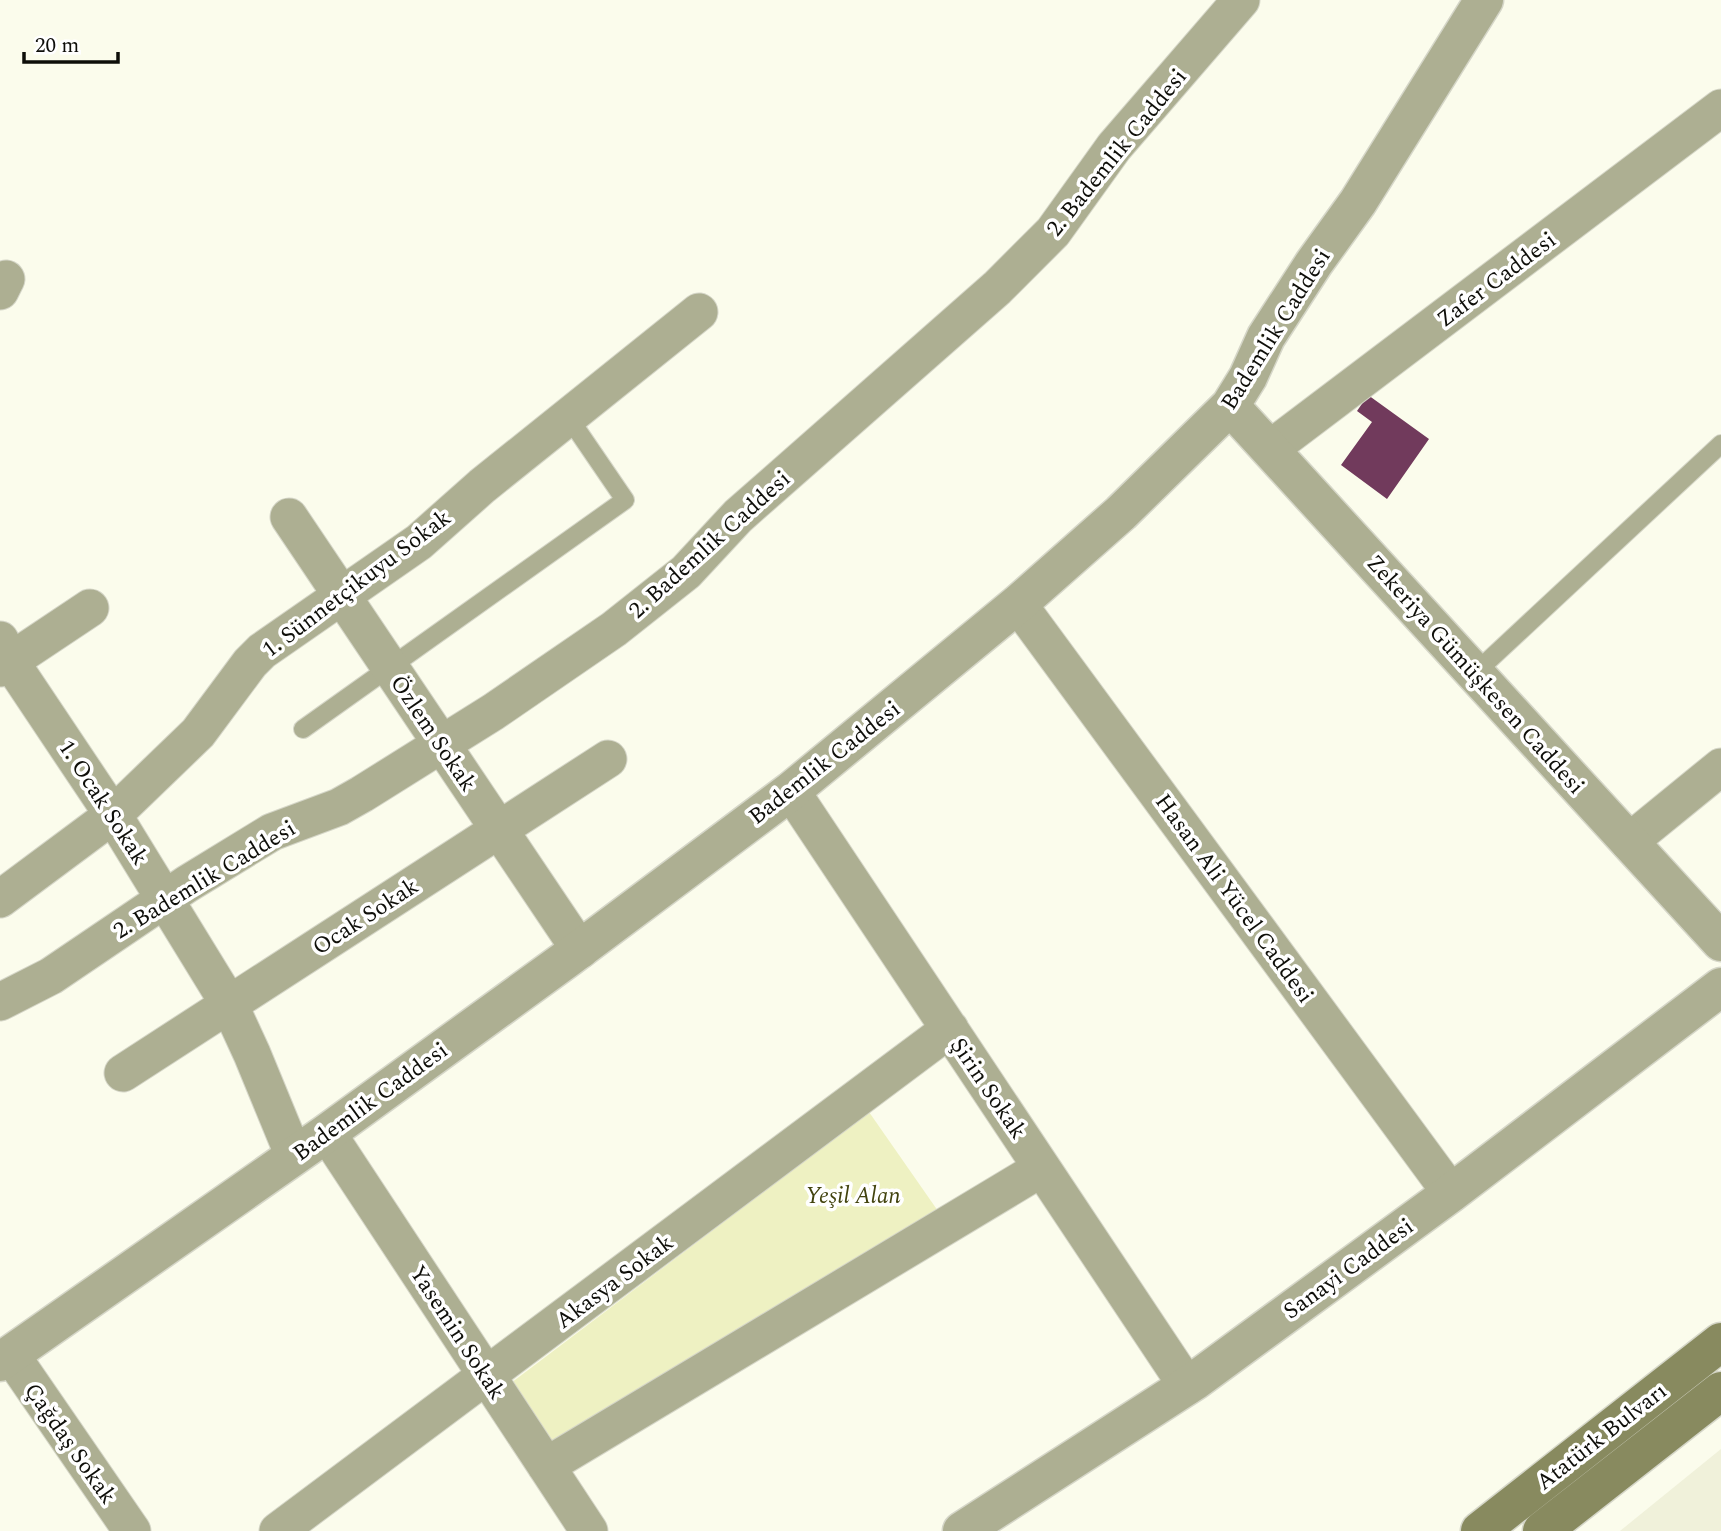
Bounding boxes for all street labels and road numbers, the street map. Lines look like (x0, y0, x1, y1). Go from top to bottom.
street label: 2. Bademlik Caddesi (1038, 61, 1196, 245)
street label: Zafer Caddesi (1430, 224, 1564, 337)
street label: Bademlik Caddesi (1213, 242, 1340, 417)
street label: 2. Bademlik Caddesi (621, 463, 799, 628)
street label: 1. Sünnetçikuyu Sokak (255, 501, 459, 667)
street label: Zekeriya Gümüşkesen Caddesi (1357, 547, 1592, 803)
street label: Özlem Sokak (381, 668, 485, 799)
street label: Bademlik Caddesi (741, 693, 908, 834)
street label: 1. Ocak Sokak (49, 733, 157, 873)
street label: Hasan Ali Yücel Caddesi (1146, 787, 1322, 1011)
street label: 2. Bademlik Caddesi (107, 812, 303, 949)
street label: Ocak Sokak (306, 870, 426, 965)
street label: Şirin Sokak (941, 1031, 1035, 1147)
street label: Bademlik Caddesi (286, 1034, 456, 1171)
street label: Sanayi Caddesi (1276, 1210, 1422, 1329)
street label: Akasya Sokak (548, 1226, 682, 1338)
street label: Yasemin Sokak (400, 1258, 514, 1407)
street label: Atatürk Bulvarı (1529, 1375, 1675, 1500)
street label: Çağdaş Sokak (15, 1376, 125, 1512)

